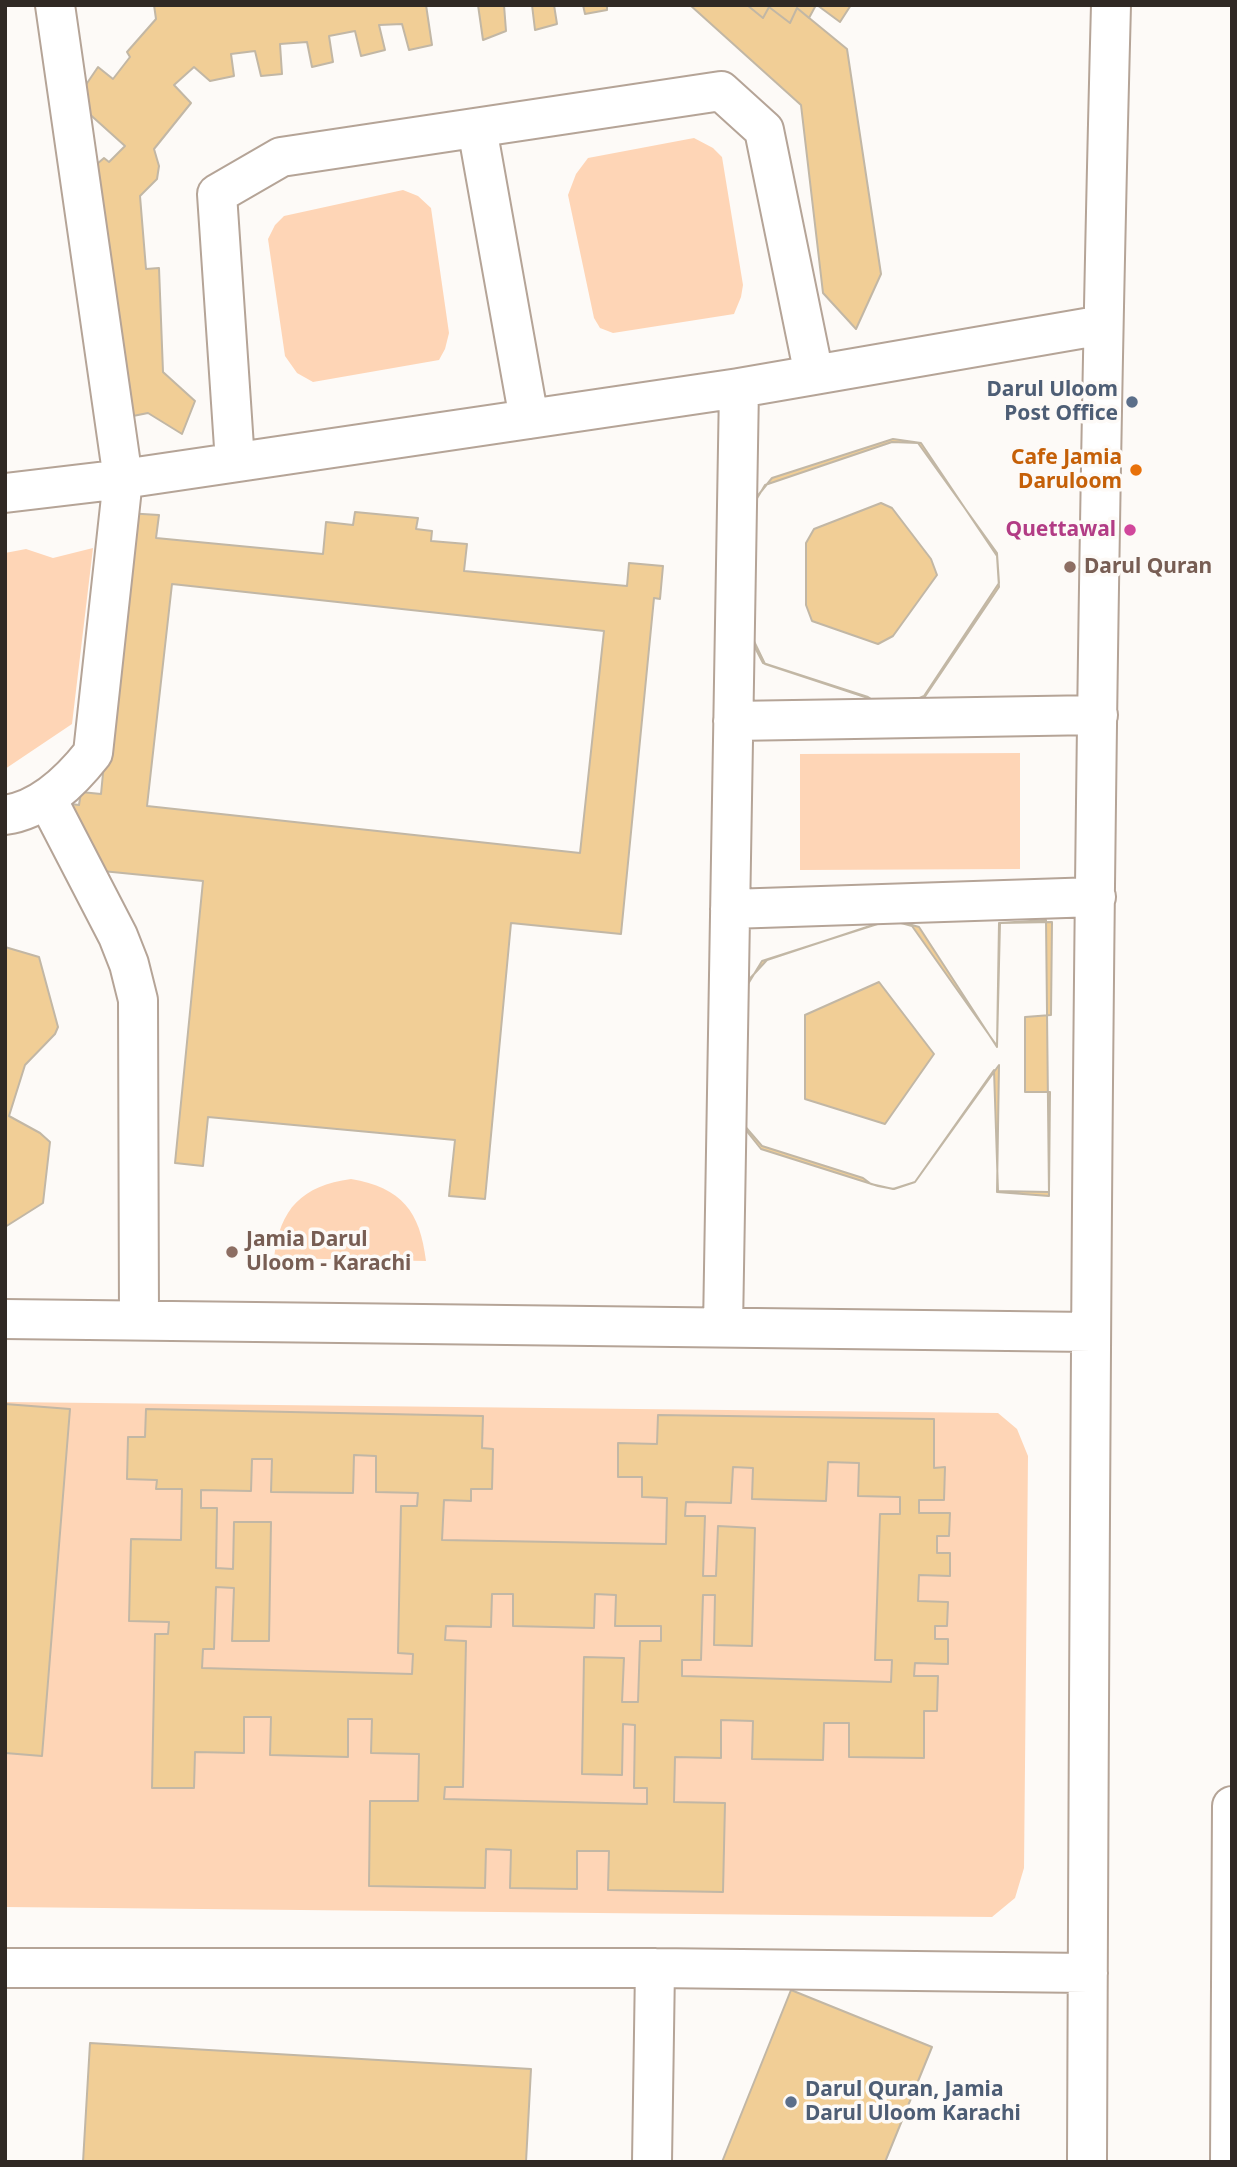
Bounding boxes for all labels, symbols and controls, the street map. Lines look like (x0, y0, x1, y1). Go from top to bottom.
place label: Darul Uloom Post Office (986, 377, 1118, 427)
marker: Darul Uloom Post Office (1124, 394, 1140, 410)
place label: Cafe Jamia Daruloom (1011, 445, 1122, 495)
marker: Cafe Jamia Daruloom (1128, 462, 1144, 478)
place label: Quettawal (1006, 517, 1116, 543)
marker: Quettawal (1122, 522, 1138, 538)
place label: Darul Quran (1084, 554, 1212, 580)
marker: Darul Quran (1062, 559, 1078, 575)
place label: Jamia Darul Uloom - Karachi (246, 1227, 411, 1277)
marker: Jamia Darul Uloom - Karachi (224, 1244, 240, 1260)
place label: Darul Quran, Jamia Darul Uloom Karachi (805, 2077, 1021, 2127)
marker: Darul Quran, Jamia Darul Uloom Karachi (783, 2094, 799, 2110)

